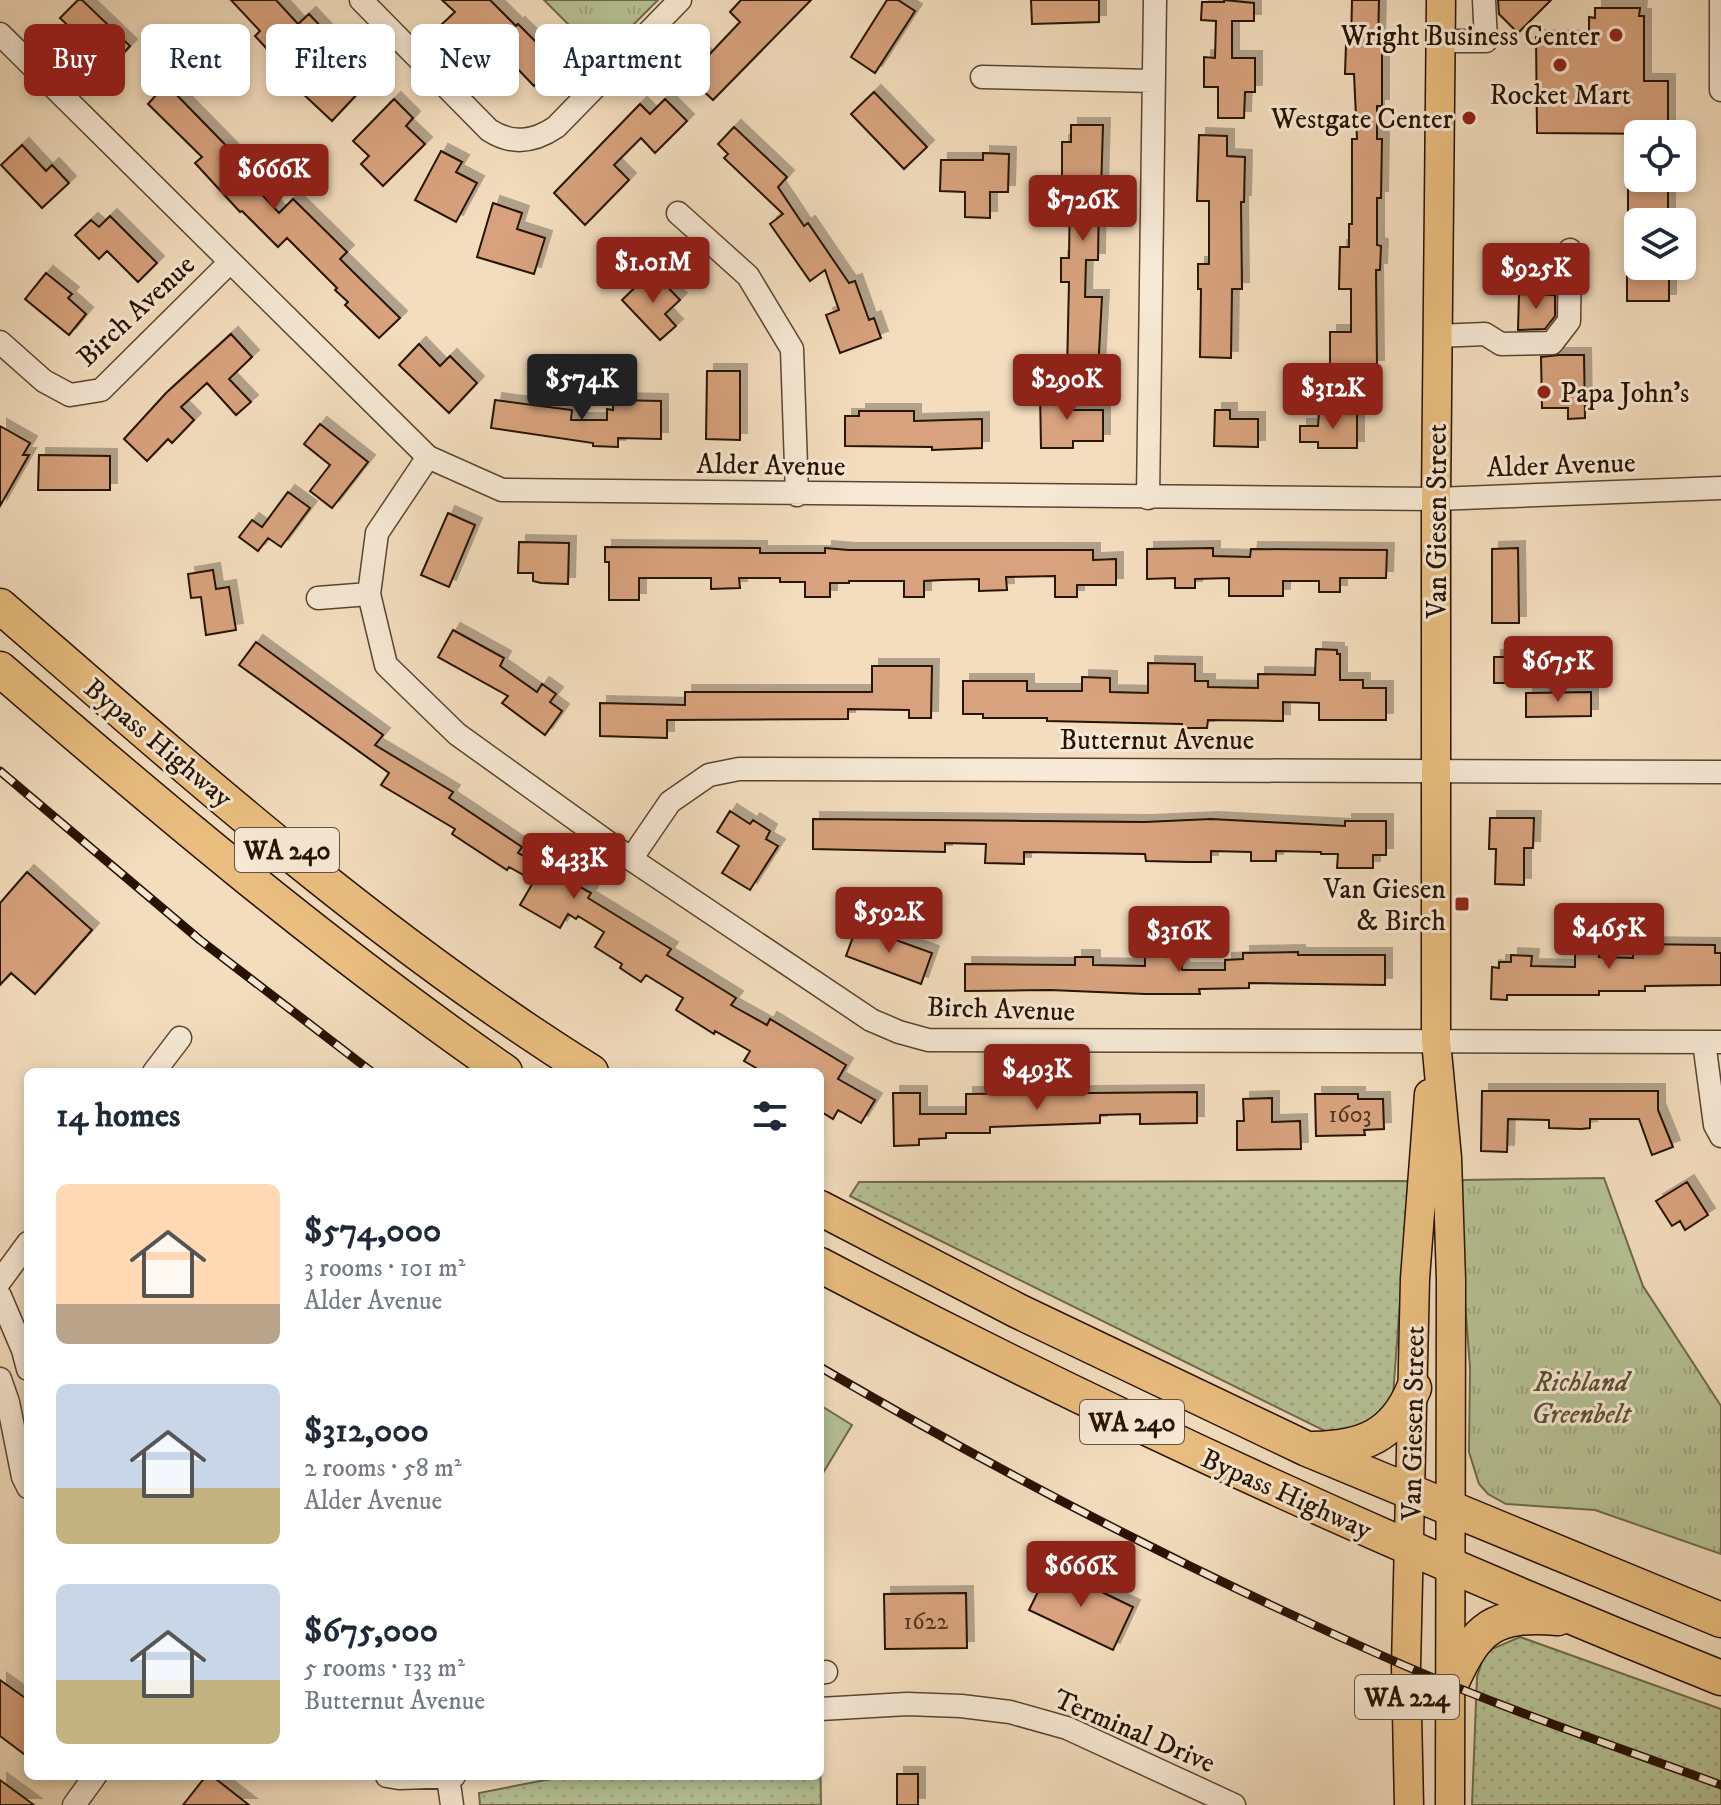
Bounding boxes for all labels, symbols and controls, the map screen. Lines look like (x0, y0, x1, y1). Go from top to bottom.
place label: Wright Business Center (1340, 19, 1601, 54)
chip: Buy (24, 24, 125, 96)
chip: Rent (141, 24, 250, 96)
chip: Filters (266, 24, 395, 96)
chip: New (411, 24, 519, 96)
chip: Apartment (535, 24, 710, 96)
marker: Wright Business Center (1607, 26, 1625, 44)
marker: Rocket Mart (1551, 56, 1569, 74)
place label: Rocket Mart (1489, 78, 1631, 113)
place label: Westgate Center (1270, 102, 1454, 137)
marker: Westgate Center (1460, 109, 1478, 127)
map controls (1624, 120, 1696, 280)
button: locate (1624, 120, 1696, 192)
pin: $666K (218, 144, 330, 212)
text: $666K (237, 153, 311, 186)
pin: $726K (1027, 175, 1139, 243)
text: $726K (1047, 184, 1119, 217)
button: layers (1624, 208, 1696, 280)
pin: $1.01M (588, 237, 718, 305)
pin: $925K (1480, 243, 1592, 311)
text: $1.01M (614, 246, 692, 279)
street label: Birch Avenue (70, 248, 202, 375)
text: $925K (1501, 252, 1571, 285)
pin: $574K (526, 354, 638, 422)
pin: $290K (1011, 354, 1123, 422)
text: $574K (545, 363, 619, 396)
text: $290K (1031, 363, 1103, 396)
pin: $312K (1277, 363, 1389, 431)
text: $312K (1301, 372, 1365, 405)
place label: Papa John's (1560, 376, 1689, 411)
marker: Papa John's (1535, 383, 1553, 401)
street label: Van Giesen Street (1420, 424, 1455, 619)
street label: Alder Avenue (1486, 445, 1636, 486)
street label: Alder Avenue (696, 447, 846, 484)
pin: $675K (1502, 636, 1614, 704)
text: $675K (1522, 645, 1594, 678)
street label: Bypass Highway (77, 671, 240, 816)
street label: Butternut Avenue (1060, 723, 1254, 758)
road number: WA 240 (235, 828, 339, 872)
pin: $433K (518, 833, 630, 901)
text: $433K (541, 842, 607, 875)
place label: Van Giesen & Birch (1323, 872, 1446, 939)
pin: $592K (833, 887, 945, 955)
marker: Van Giesen & Birch (1453, 895, 1471, 913)
text: $592K (853, 896, 925, 929)
pin: $465K (1553, 903, 1665, 971)
pin: $316K (1123, 906, 1235, 974)
text: $465K (1572, 912, 1646, 945)
text: $316K (1146, 915, 1212, 948)
street label: Birch Avenue (926, 989, 1076, 1030)
pin: $493K (981, 1044, 1093, 1112)
text: $493K (1002, 1053, 1072, 1086)
icon: filters (748, 1094, 792, 1138)
text: 14 homes (56, 1095, 180, 1137)
house number: 1603 (1328, 1100, 1372, 1130)
text: $574,000 (304, 1210, 441, 1252)
icon: home (120, 1216, 216, 1312)
text: 3 rooms · 101 m² (304, 1252, 465, 1285)
text: Alder Avenue (304, 1285, 442, 1318)
street label: Van Giesen Street (1394, 1325, 1433, 1522)
park label: Richland Greenbelt (1531, 1365, 1633, 1432)
road number: WA 240 (1080, 1400, 1184, 1444)
text: $312,000 (304, 1410, 429, 1452)
icon: home (120, 1416, 216, 1512)
street label: Bypass Highway (1195, 1441, 1378, 1548)
text: 2 rooms · 58 m² (304, 1452, 462, 1485)
text: Alder Avenue (304, 1485, 442, 1518)
pin: $666K (1025, 1541, 1137, 1609)
text: $666K (1044, 1550, 1118, 1583)
house number: 1622 (904, 1607, 949, 1637)
text: $675,000 (304, 1610, 438, 1652)
icon: home (120, 1616, 216, 1712)
text: 5 rooms · 133 m² (304, 1652, 465, 1685)
road number: WA 224 (1355, 1675, 1459, 1719)
street label: Terminal Drive (1048, 1682, 1220, 1781)
text: Butternut Avenue (304, 1685, 485, 1718)

